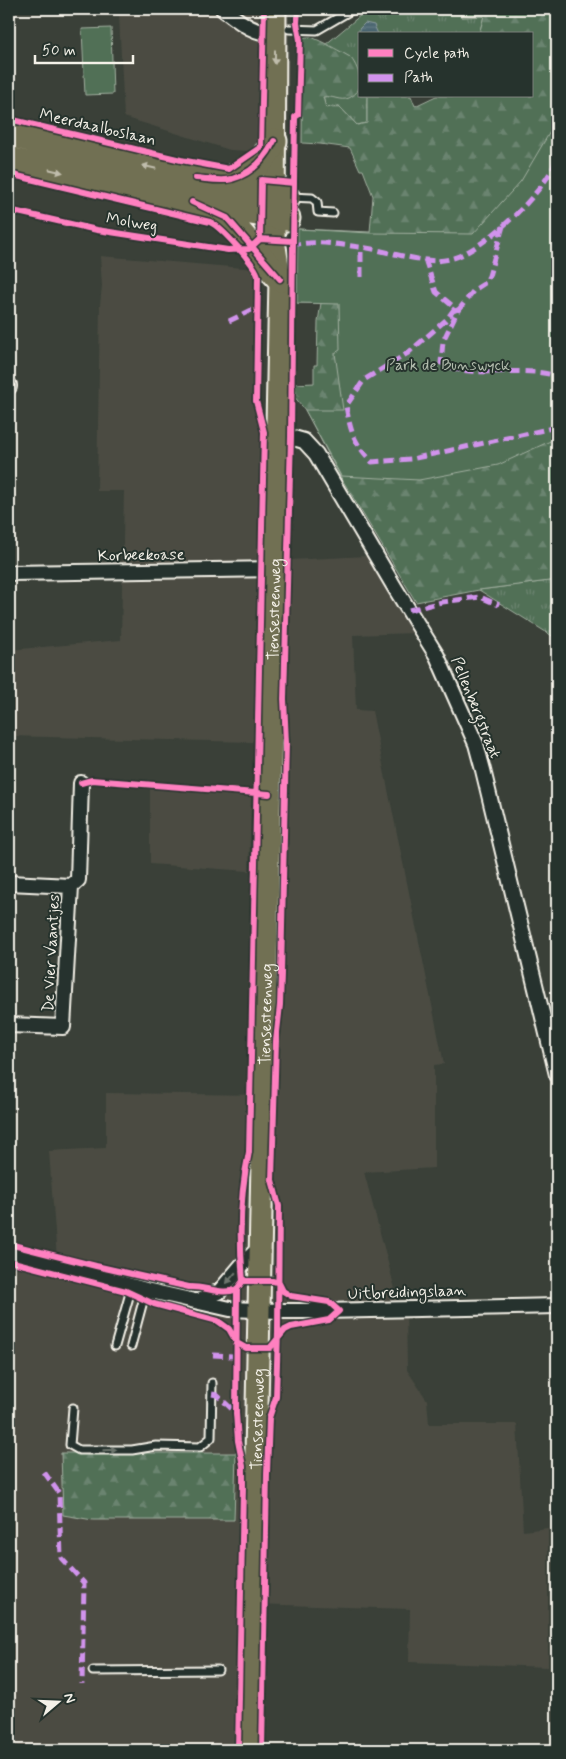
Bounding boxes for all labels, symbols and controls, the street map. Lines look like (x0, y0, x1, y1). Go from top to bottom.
scale bar (35, 32, 132, 64)
legend (358, 32, 534, 98)
text: 50 m (42, 41, 76, 61)
text: Cycle path (404, 44, 469, 64)
one-way arrow (270, 50, 278, 66)
text: Path (404, 68, 433, 88)
street label: Meerdaalboslaan (38, 104, 158, 151)
one-way arrow (141, 163, 157, 171)
one-way arrow (49, 167, 64, 175)
street label: Molweg (105, 208, 159, 237)
park label: Park de Bunswyck (386, 355, 510, 376)
street label: Korbeekoase (97, 544, 185, 567)
street label: Tiensesteenweg (263, 558, 287, 660)
street label: Pellenbergstraat (445, 654, 506, 762)
street label: De Vier Vaantjes (38, 894, 65, 1012)
street label: Tiensesteenweg (255, 963, 279, 1065)
one-way arrow (226, 1271, 237, 1284)
street label: Uitbreidingslaan (348, 1280, 467, 1306)
street label: Tiensesteenweg (247, 1368, 271, 1470)
one-way arrow (102, 1446, 118, 1454)
north arrow (32, 1676, 82, 1726)
text: N (59, 1691, 79, 1705)

